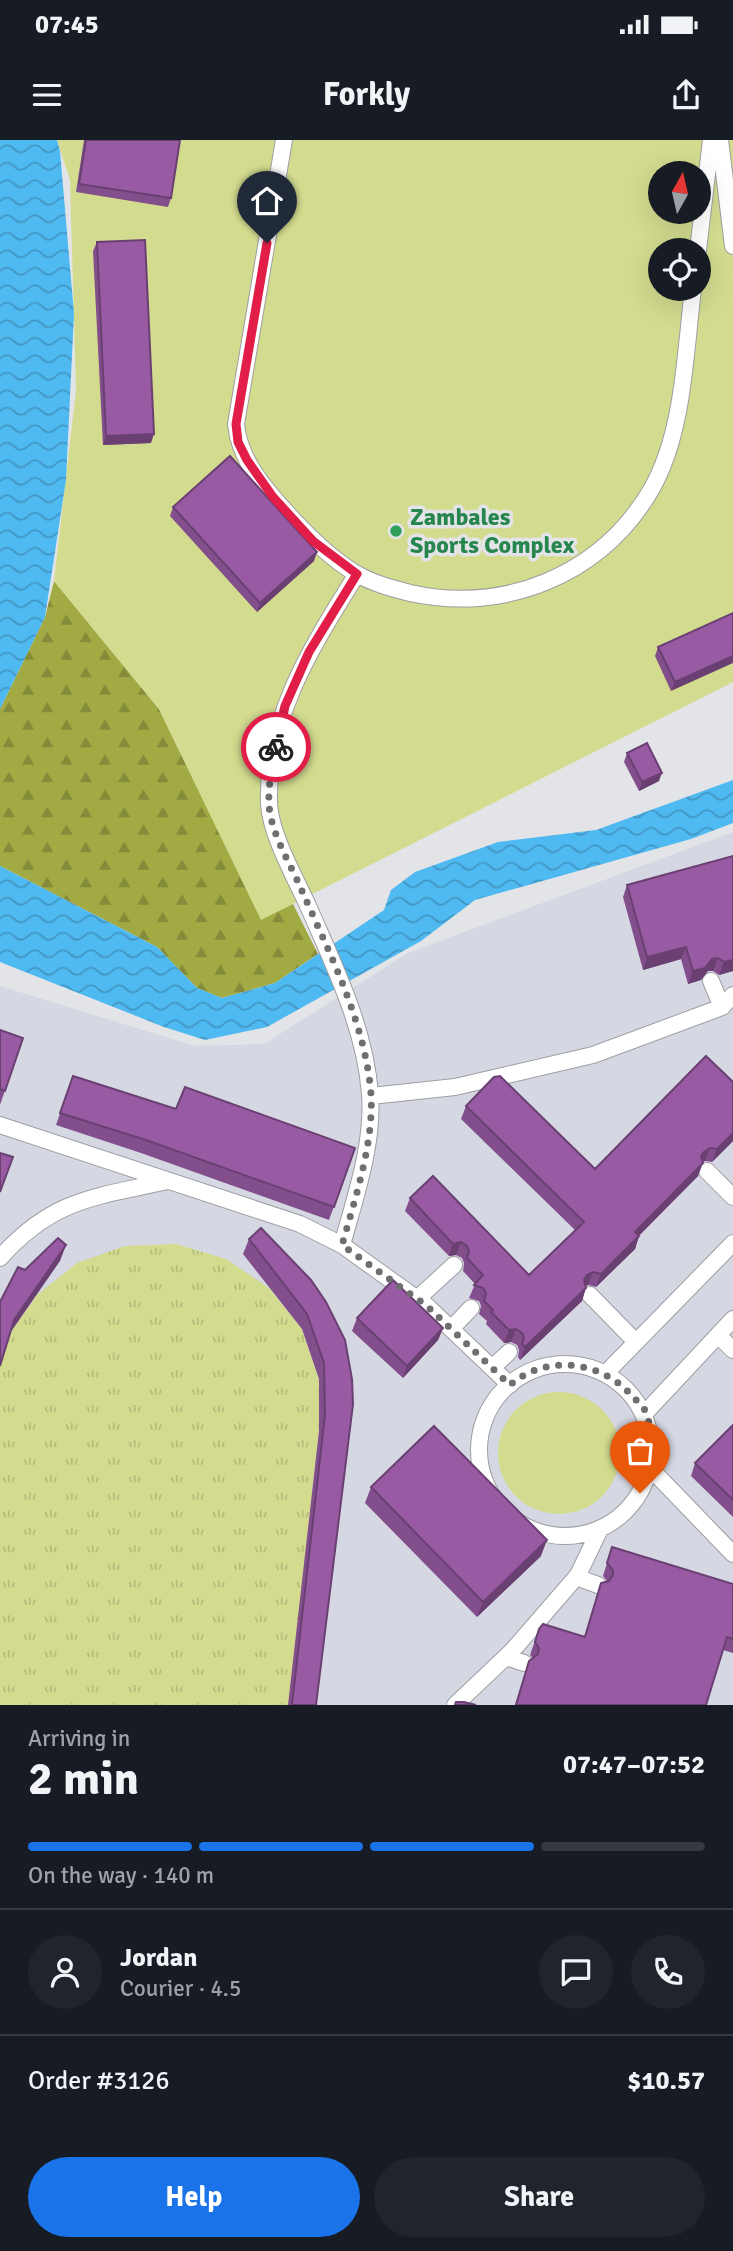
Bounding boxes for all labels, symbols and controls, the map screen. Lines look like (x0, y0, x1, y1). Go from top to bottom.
text: 07:45 (35, 9, 99, 41)
text: Forkly (323, 75, 410, 114)
icon: menu (28, 76, 66, 114)
icon: share (667, 76, 705, 114)
north arrow (648, 161, 710, 224)
map controls (648, 161, 711, 301)
pin (237, 171, 297, 243)
icon: home (248, 182, 286, 220)
button: locate (648, 238, 711, 301)
place label: Zambales Sports Complex (410, 502, 575, 560)
marker: Zambales Sports Complex (388, 523, 404, 539)
courier (241, 712, 311, 782)
icon: bike (257, 728, 295, 766)
pin (610, 1421, 670, 1493)
icon: bag (621, 1432, 659, 1470)
text: Arriving in (28, 1724, 130, 1753)
text: 07:47–07:52 (563, 1749, 705, 1781)
text: 2 min (28, 1751, 139, 1807)
text: On the way · 140 m (28, 1861, 214, 1890)
button: person (28, 1935, 102, 2009)
button: chat (539, 1935, 613, 2009)
button: phone (631, 1935, 705, 2009)
text: Jordan (120, 1942, 197, 1974)
text: Courier · 4.5 (120, 1974, 241, 2003)
text: Order #3126 (28, 2065, 169, 2097)
text: $10.57 (627, 2065, 705, 2097)
button: Help (28, 2157, 360, 2237)
button: Share (374, 2157, 705, 2237)

